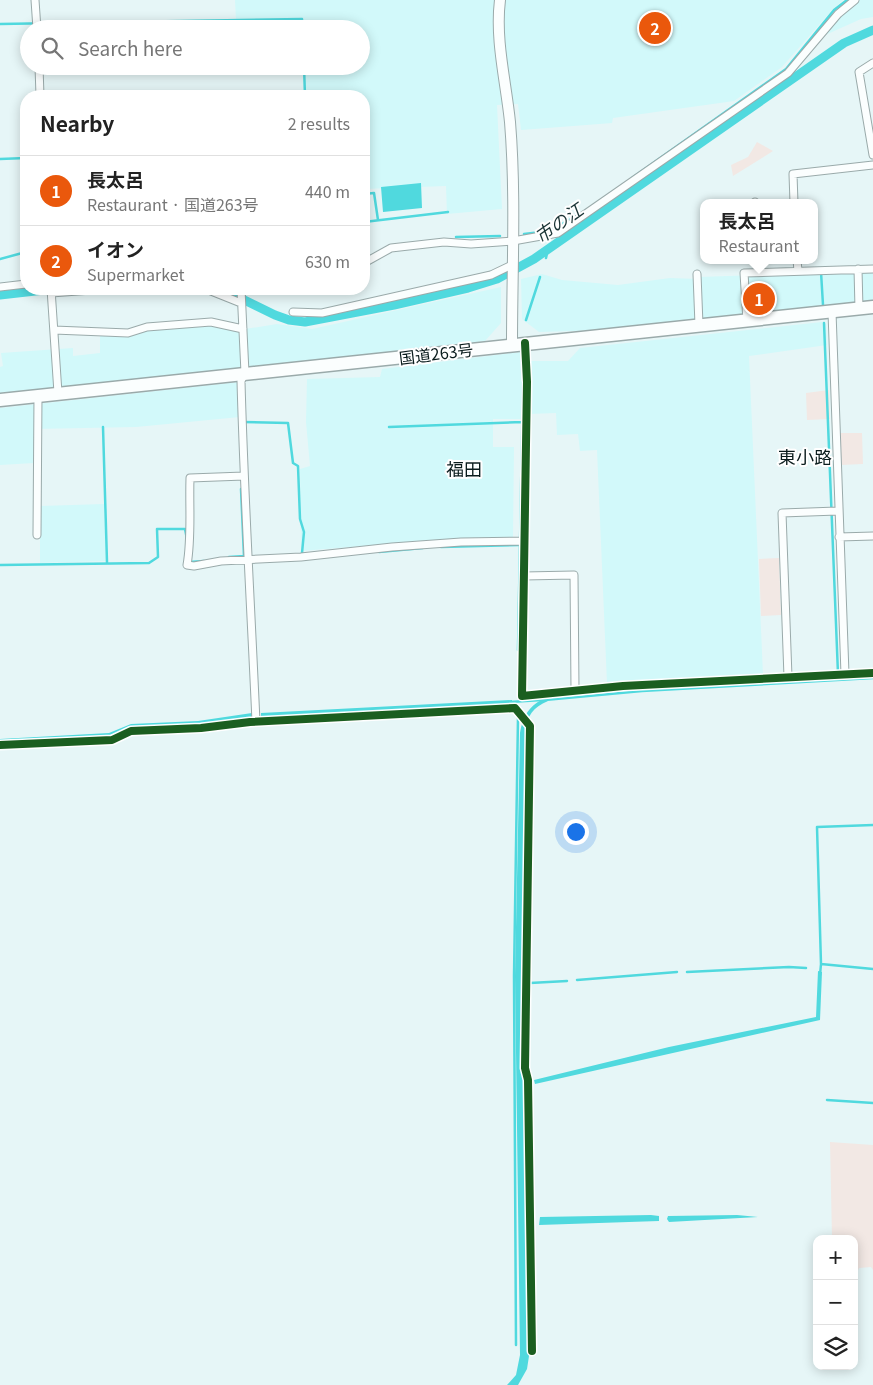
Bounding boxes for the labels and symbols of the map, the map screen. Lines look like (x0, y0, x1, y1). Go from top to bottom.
pin: 2 (639, 9, 671, 47)
water label: 市の江 (528, 195, 589, 248)
pin: 1 (743, 280, 775, 318)
street label: 国道263号 (397, 337, 475, 369)
district label: 東小路 (778, 443, 832, 469)
district label: 福田 (446, 455, 482, 481)
your location (563, 819, 589, 845)

